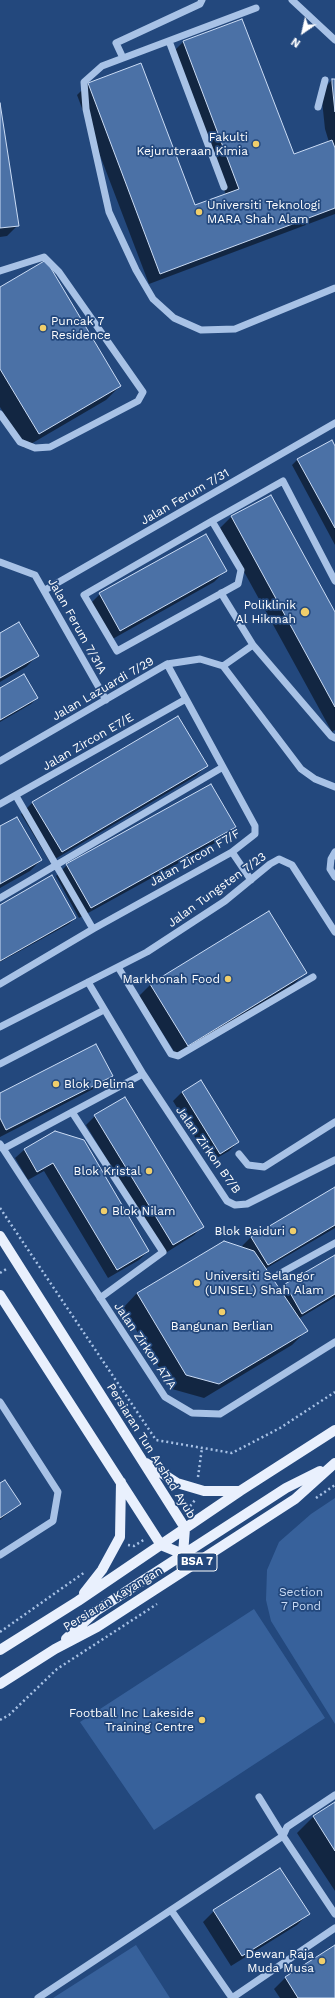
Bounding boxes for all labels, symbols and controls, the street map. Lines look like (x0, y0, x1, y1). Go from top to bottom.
north arrow (283, 12, 323, 52)
text: N (289, 35, 303, 50)
place label: Fakulti Kejuruteraan Kimia (137, 130, 248, 158)
marker: Fakulti Kejuruteraan Kimia (251, 139, 261, 149)
place label: Universiti Teknologi MARA Shah Alam (207, 198, 320, 226)
marker: Universiti Teknologi MARA Shah Alam (194, 207, 204, 217)
place label: Puncak 7 Residence (51, 314, 111, 342)
marker: Puncak 7 Residence (38, 323, 48, 333)
street label: Jalan Ferum 7/31 (138, 466, 232, 528)
street label: Jalan Ferum 7/31A (45, 575, 109, 677)
place label: Poliklinik Al Hikmah (236, 598, 296, 626)
marker: Poliklinik Al Hikmah (299, 606, 311, 618)
street label: Jalan Lazuardi 7/29 (50, 654, 156, 724)
street label: Jalan Zircon E7/E (40, 710, 136, 774)
street label: Jalan Zircon F7/F (147, 826, 243, 890)
street label: Jalan Tungsten 7/23 (165, 849, 269, 931)
place label: Markhonah Food (122, 972, 220, 986)
marker: Markhonah Food (223, 974, 233, 984)
place label: Blok Delima (64, 1077, 134, 1091)
marker: Blok Delima (51, 1079, 61, 1089)
street label: Jalan Zirkon B7/B (172, 1104, 244, 1196)
place label: Blok Kristal (74, 1164, 141, 1178)
marker: Blok Kristal (144, 1166, 154, 1176)
place label: Blok Nilam (112, 1204, 176, 1218)
marker: Blok Nilam (99, 1206, 109, 1216)
place label: Blok Baiduri (215, 1224, 285, 1238)
marker: Blok Baiduri (288, 1226, 298, 1236)
place label: Universiti Selangor (UNISEL) Shah Alam (205, 1269, 324, 1297)
marker: Universiti Selangor (UNISEL) Shah Alam (192, 1278, 202, 1288)
street label: Jalan Zirkon A7/A (111, 1300, 179, 1392)
marker: Bangunan Berlian (217, 1307, 227, 1317)
place label: Bangunan Berlian (171, 1319, 273, 1333)
street label: Persiaran Tun Arshad Ayub (103, 1381, 199, 1521)
road number: BSA 7 (177, 1553, 217, 1571)
street label: Persiaran Kayangan (61, 1564, 165, 1634)
park label: Section 7 Pond (279, 1585, 323, 1613)
place label: Football Inc Lakeside Training Centre (69, 1706, 194, 1734)
marker: Football Inc Lakeside Training Centre (197, 1715, 207, 1725)
place label: Dewan Raja Muda Musa (246, 1947, 314, 1975)
marker: Dewan Raja Muda Musa (317, 1956, 327, 1966)

